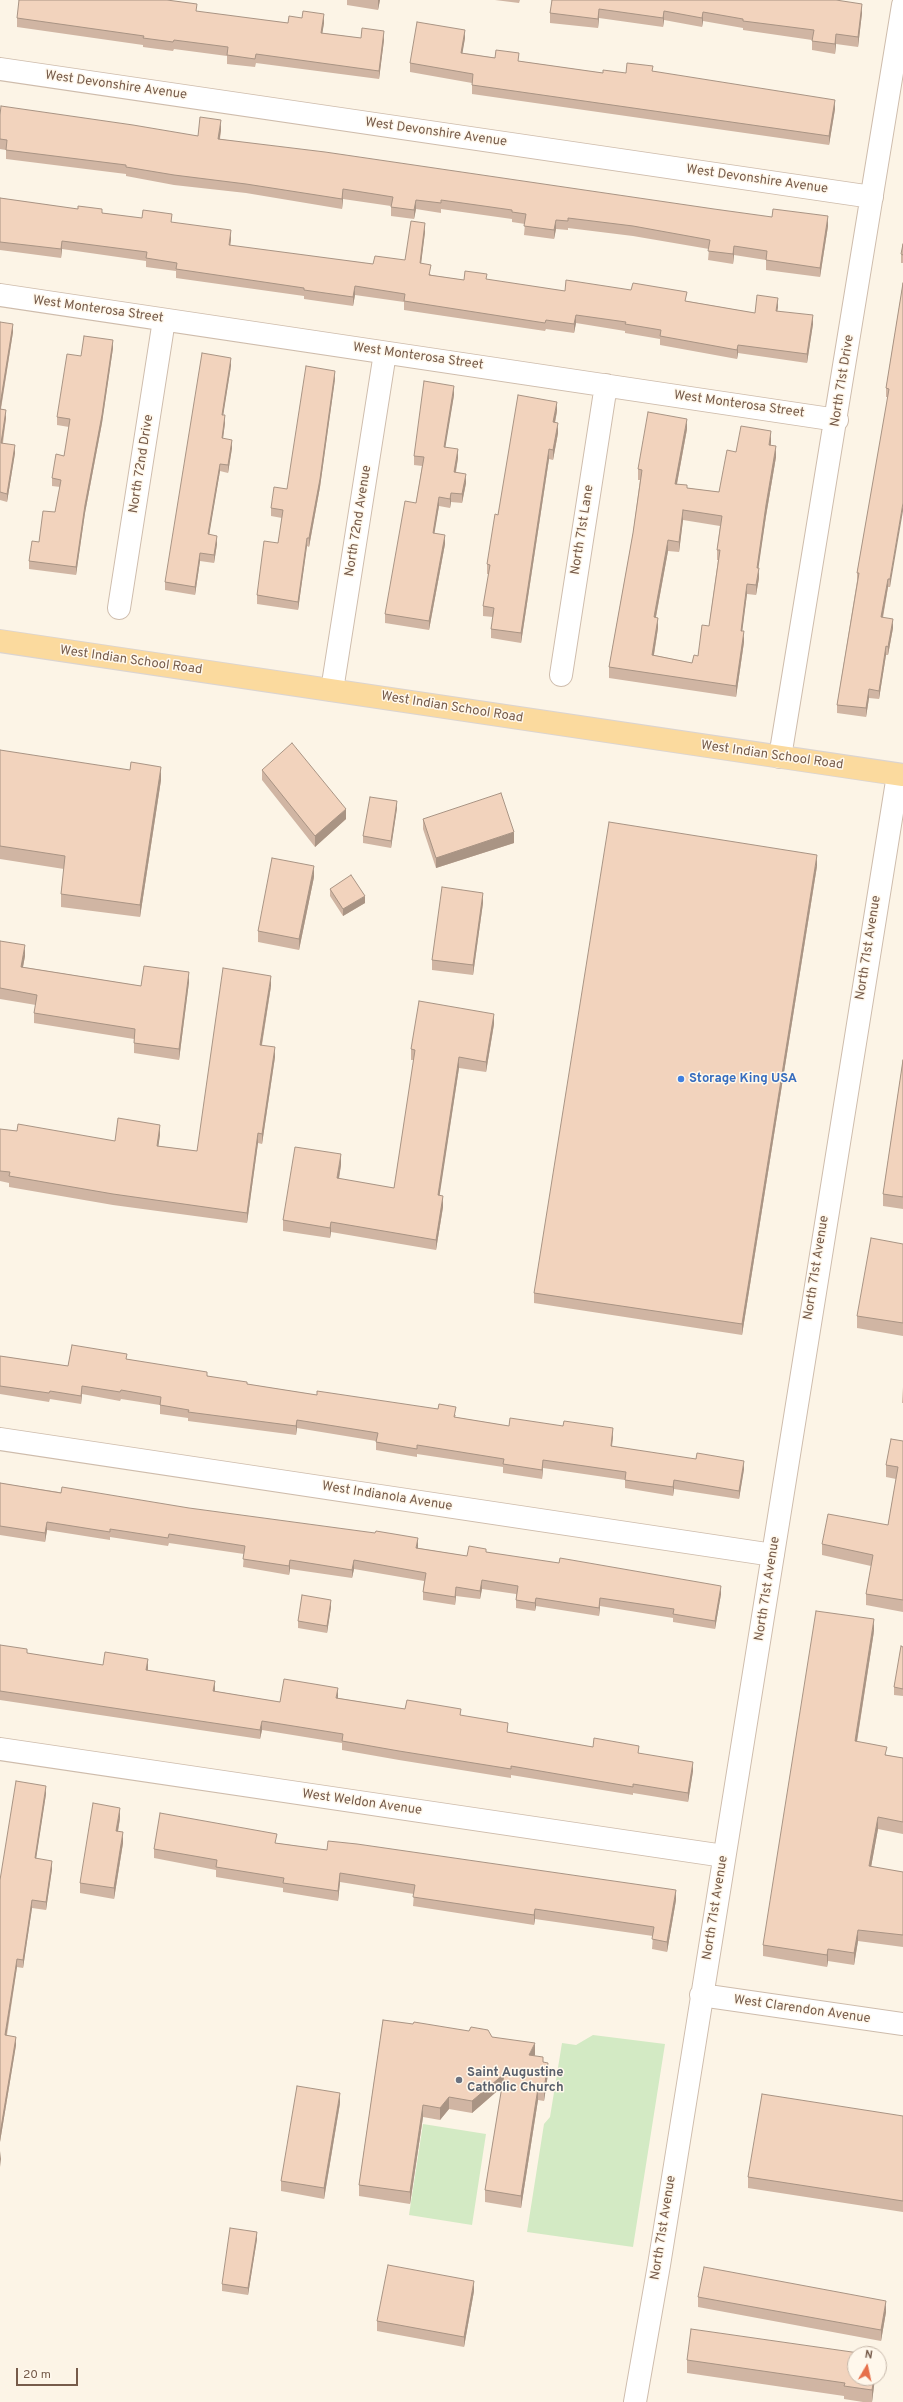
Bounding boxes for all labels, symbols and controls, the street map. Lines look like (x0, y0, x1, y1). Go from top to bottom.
street label: West Devonshire Avenue (44, 68, 188, 104)
street label: West Devonshire Avenue (364, 115, 508, 151)
street label: West Devonshire Avenue (685, 162, 829, 198)
street label: West Monterosa Street (32, 293, 164, 327)
street label: North 71st Drive (828, 334, 858, 428)
street label: West Monterosa Street (352, 340, 484, 374)
street label: West Monterosa Street (673, 388, 805, 422)
street label: North 72nd Drive (126, 413, 158, 515)
street label: North 72nd Avenue (342, 464, 376, 578)
street label: North 71st Lane (568, 484, 598, 576)
street label: West Indian School Road (59, 643, 203, 679)
street label: West Indian School Road (380, 689, 524, 727)
street label: West Indian School Road (700, 738, 844, 774)
street label: North 71st Avenue (853, 895, 885, 1001)
place label: Storage King USA (689, 1071, 797, 1087)
marker: Storage King USA (676, 1074, 686, 1084)
street label: North 71st Avenue (801, 1215, 833, 1321)
street label: West Indianola Avenue (321, 1479, 453, 1515)
street label: North 71st Avenue (752, 1536, 784, 1642)
street label: West Weldon Avenue (301, 1787, 423, 1819)
street label: North 71st Avenue (700, 1855, 732, 1961)
street label: West Clarendon Avenue (733, 1993, 871, 2027)
place label: Saint Augustine Catholic Church (467, 2065, 564, 2096)
marker: Saint Augustine Catholic Church (454, 2075, 464, 2085)
street label: North 71st Avenue (648, 2175, 680, 2281)
north arrow (847, 2346, 887, 2386)
text: N (864, 2348, 874, 2363)
scale bar (18, 2360, 80, 2386)
text: 20 m (23, 2367, 51, 2383)

